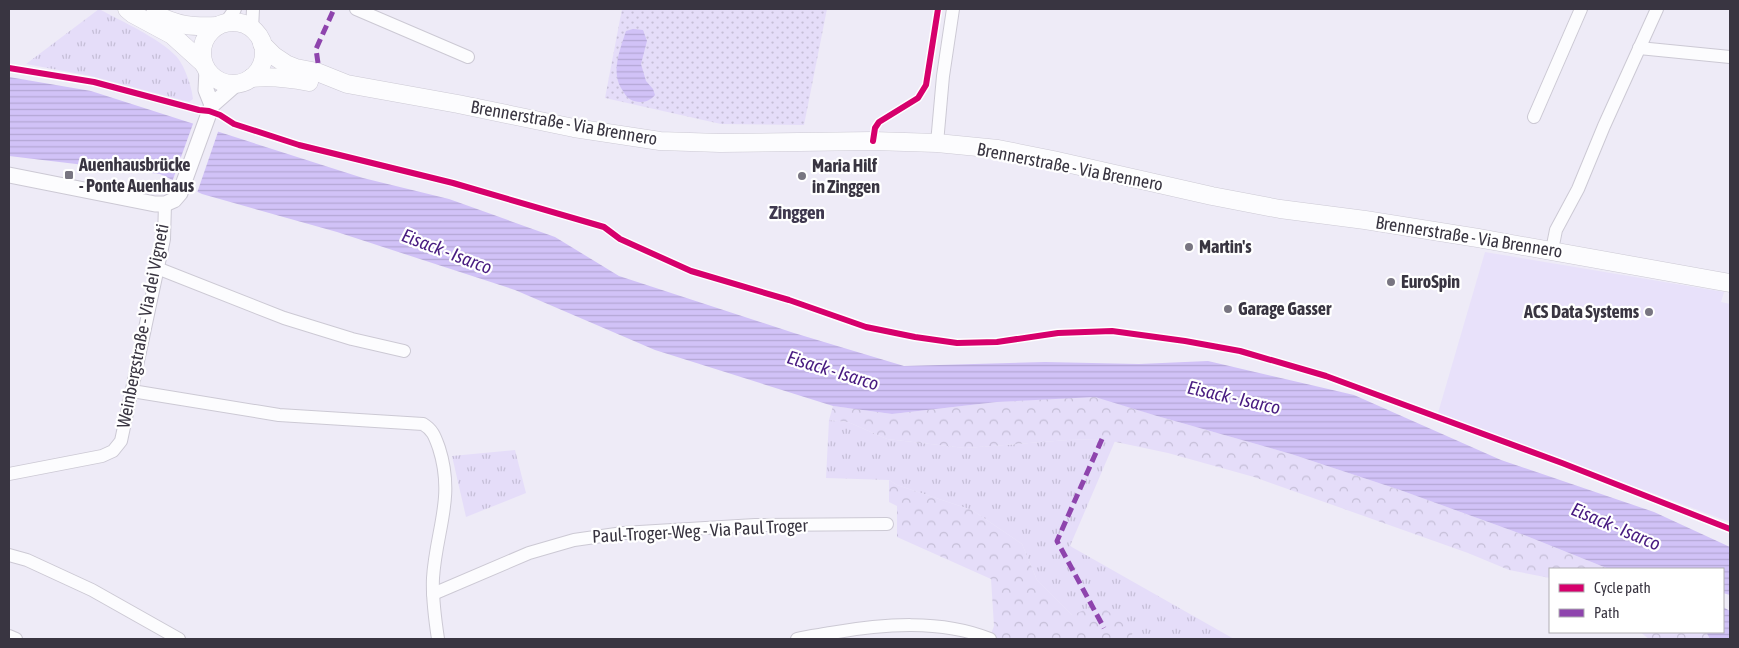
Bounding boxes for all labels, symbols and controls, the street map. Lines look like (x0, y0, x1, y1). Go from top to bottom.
street label: Brennerstraße - Via Brennero (469, 96, 659, 149)
street label: Brennerstraße - Via Brennero (975, 138, 1165, 195)
place label: Auenhausbrücke - Ponte Auenhaus (78, 154, 195, 196)
place label: Maria Hilf in Zinggen (812, 155, 880, 197)
marker: Auenhausbrücke - Ponte Auenhaus (63, 169, 75, 181)
marker: Maria Hilf in Zinggen (796, 170, 808, 182)
district label: Zinggen (769, 201, 825, 223)
street label: Brennerstraße - Via Brennero (1374, 211, 1564, 262)
street label: Weinbergstraße - Via dei Vigneti (112, 222, 173, 430)
water label: Eisack - Isarco (399, 224, 495, 278)
place label: Martin's (1199, 236, 1252, 257)
marker: Martin's (1183, 241, 1195, 253)
place label: EuroSpin (1401, 271, 1460, 292)
marker: EuroSpin (1385, 276, 1397, 288)
place label: Garage Gasser (1238, 298, 1332, 319)
place label: ACS Data Systems (1523, 301, 1640, 322)
marker: Garage Gasser (1222, 303, 1234, 315)
marker: ACS Data Systems (1643, 306, 1655, 318)
water label: Eisack - Isarco (784, 346, 882, 394)
water label: Eisack - Isarco (1185, 376, 1283, 418)
water label: Eisack - Isarco (1568, 497, 1664, 555)
street label: Paul-Troger-Weg - Via Paul Troger (592, 514, 809, 547)
legend (1549, 568, 1724, 633)
text: Cycle path (1594, 579, 1651, 596)
text: Path (1594, 604, 1620, 621)

